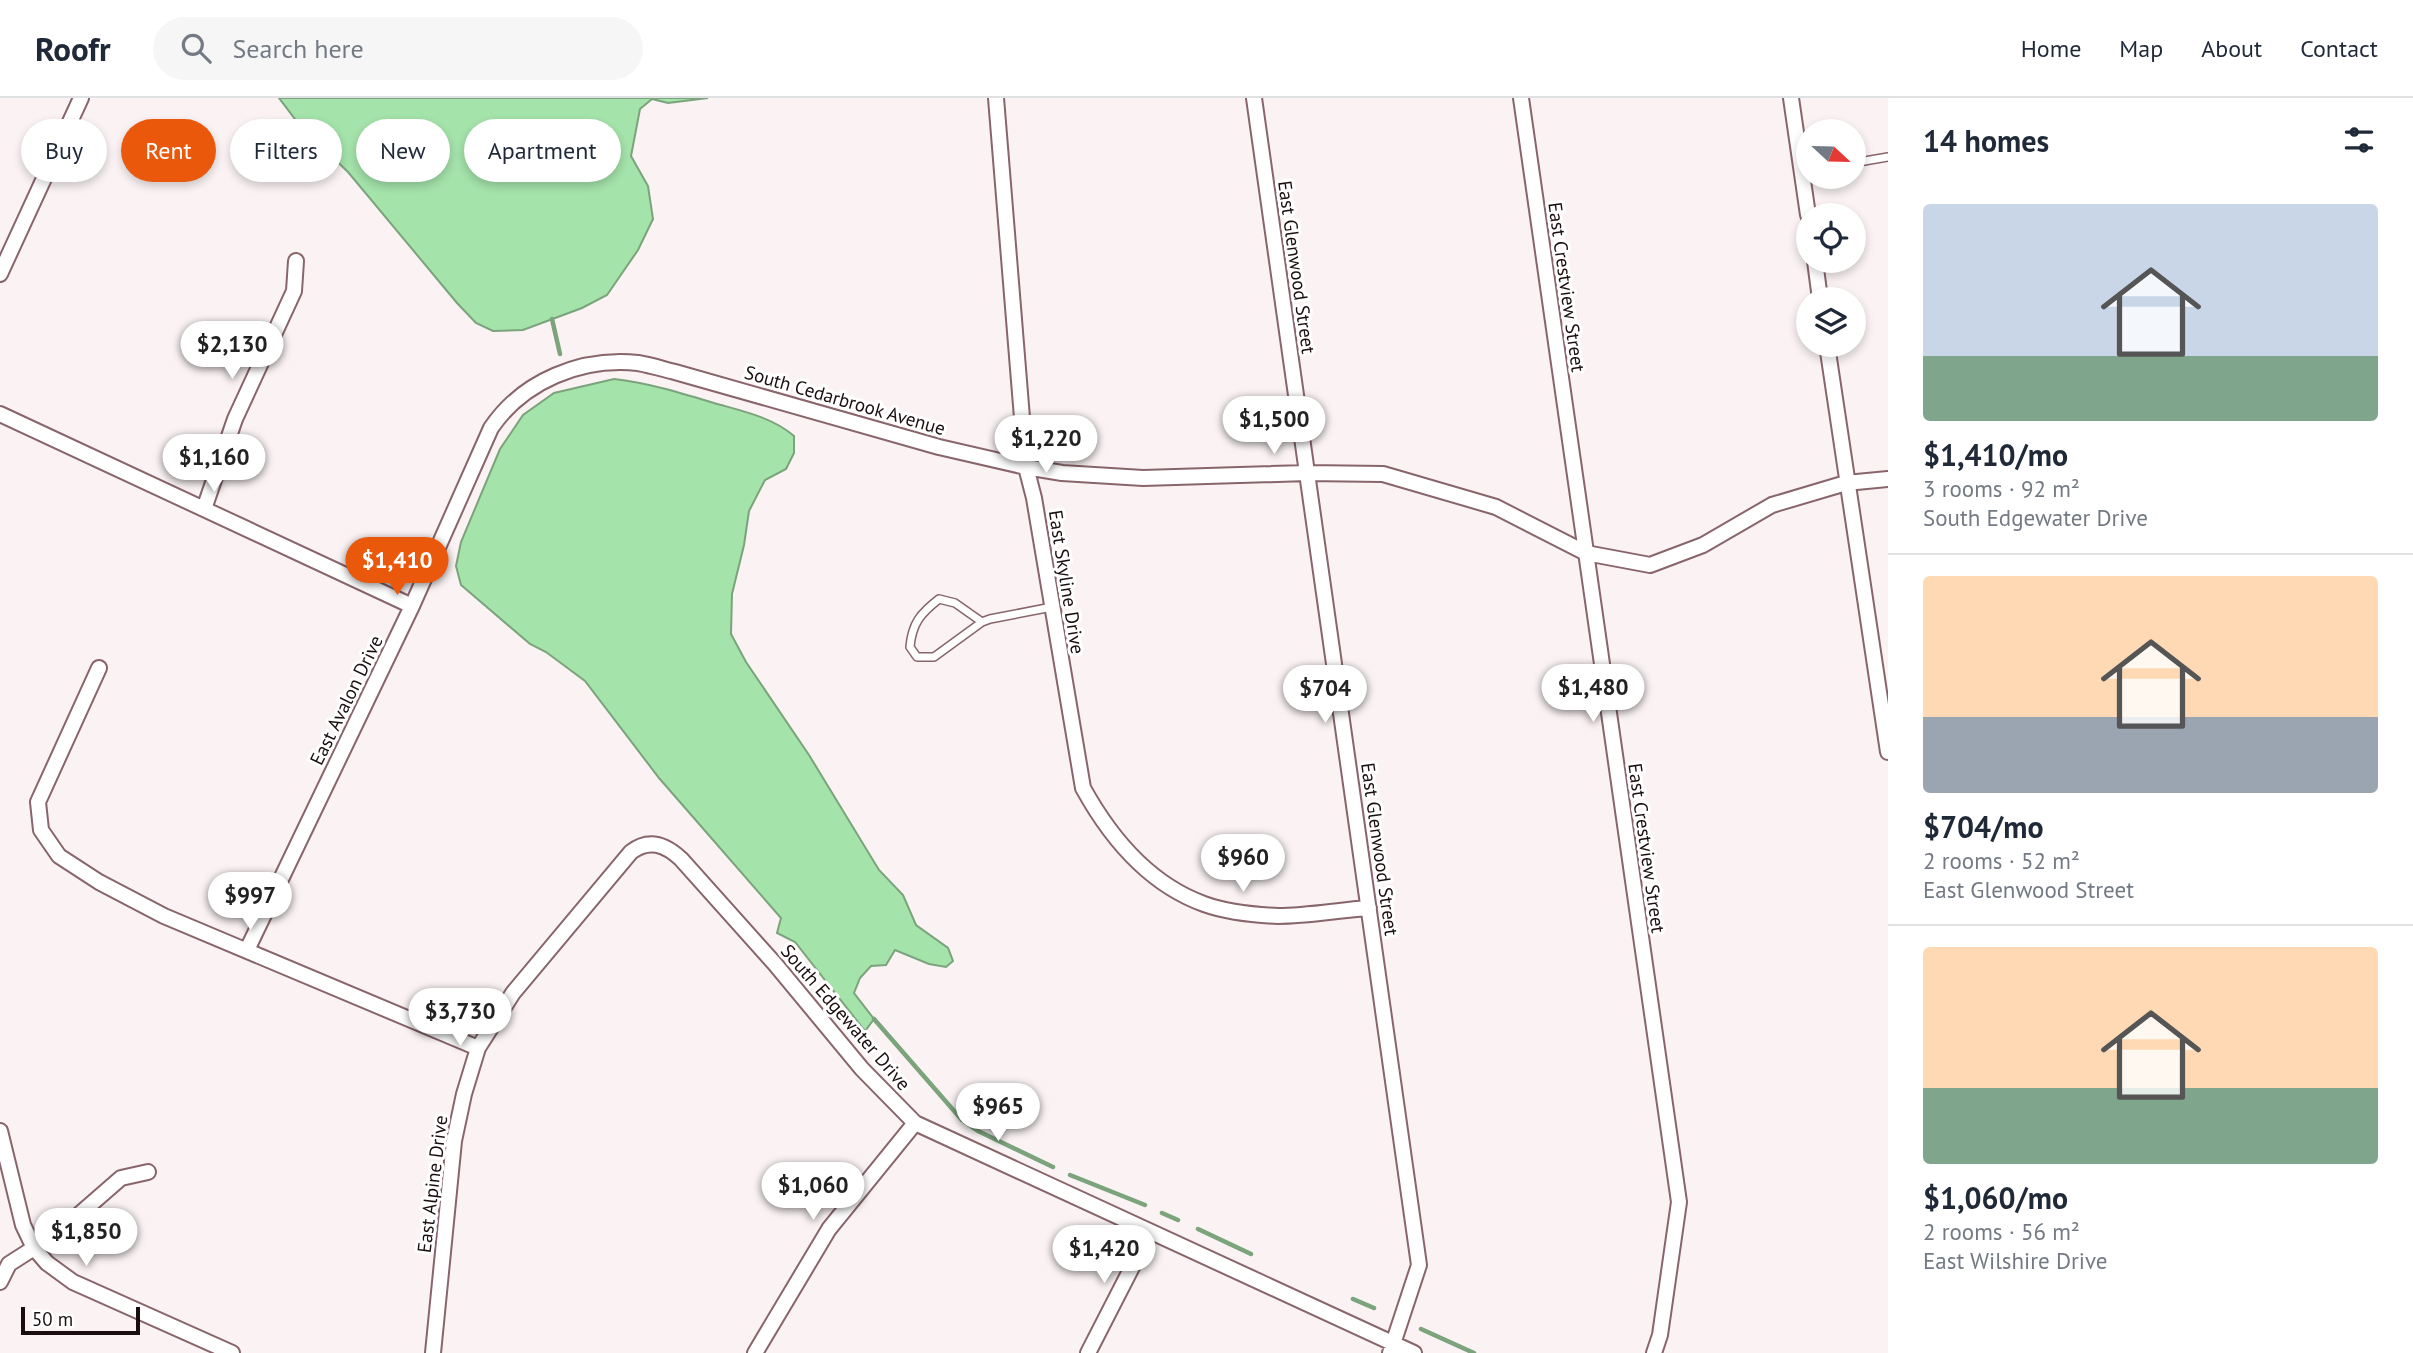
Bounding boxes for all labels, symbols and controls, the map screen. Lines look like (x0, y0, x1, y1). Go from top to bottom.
search box (153, 17, 643, 80)
text: Roofr (35, 27, 111, 70)
icon: search (177, 29, 215, 67)
text: Search here (233, 32, 364, 65)
text: Home (2021, 33, 2081, 64)
text: Map (2119, 33, 2163, 64)
text: About (2201, 33, 2262, 64)
text: Contact (2300, 33, 2378, 64)
chip: Buy (21, 119, 107, 182)
chip: Rent (121, 119, 216, 182)
chip: Filters (230, 119, 342, 182)
chip: New (356, 119, 450, 182)
chip: Apartment (464, 119, 621, 182)
north arrow (1796, 119, 1866, 189)
map controls (1796, 119, 1866, 357)
text: 14 homes (1923, 121, 2049, 160)
icon: filters (2340, 121, 2378, 159)
street label: East Glenwood Street (1273, 179, 1321, 356)
street label: East Crestview Street (1543, 201, 1591, 374)
button: locate (1796, 203, 1866, 273)
icon: home (2088, 249, 2214, 375)
button: layers (1796, 287, 1866, 357)
pin: $2,130 (175, 322, 289, 381)
text: $2,130 (196, 329, 268, 358)
street label: South Cedarbrook Avenue (742, 360, 948, 440)
pin: $1,500 (1217, 396, 1331, 456)
text: $1,500 (1238, 404, 1310, 433)
pin: $1,220 (989, 416, 1103, 475)
text: $1,220 (1010, 423, 1082, 452)
pin: $1,160 (157, 434, 271, 494)
text: $1,410/mo (1923, 435, 2068, 474)
text: $1,160 (178, 442, 250, 471)
text: 3 rooms · 92 m² (1923, 474, 2080, 503)
text: South Edgewater Drive (1923, 503, 2148, 532)
street label: East Skyline Drive (1044, 508, 1090, 656)
pin: $1,410 (340, 538, 454, 597)
text: $1,410 (361, 545, 433, 574)
icon: home (2088, 621, 2214, 747)
street label: East Avalon Drive (304, 631, 388, 769)
pin: $1,480 (1536, 664, 1650, 724)
pin: $704 (1284, 666, 1366, 725)
text: $1,480 (1557, 672, 1629, 701)
text: $704 (1299, 673, 1351, 702)
street label: East Glenwood Street (1356, 761, 1404, 938)
street label: East Crestview Street (1623, 762, 1671, 935)
text: $704/mo (1923, 807, 2044, 846)
pin: $960 (1202, 834, 1284, 894)
text: $960 (1217, 842, 1269, 871)
text: 2 rooms · 52 m² (1923, 846, 2080, 875)
pin: $997 (209, 872, 291, 932)
text: East Glenwood Street (1923, 875, 2134, 904)
text: $997 (224, 880, 276, 909)
street label: South Edgewater Drive (776, 939, 916, 1095)
pin: $3,730 (403, 988, 517, 1048)
icon: home (2088, 992, 2214, 1118)
text: $3,730 (424, 996, 496, 1025)
pin: $965 (957, 1084, 1039, 1143)
text: $965 (972, 1091, 1024, 1120)
street label: East Alpine Drive (412, 1114, 452, 1254)
pin: $1,060 (756, 1162, 870, 1222)
text: $1,060 (777, 1170, 849, 1199)
text: $1,060/mo (1923, 1178, 2068, 1217)
pin: $1,850 (29, 1208, 143, 1268)
text: $1,850 (50, 1216, 122, 1245)
text: 2 rooms · 56 m² (1923, 1217, 2080, 1246)
pin: $1,420 (1047, 1226, 1161, 1285)
text: $1,420 (1068, 1233, 1140, 1262)
text: East Wilshire Drive (1923, 1246, 2107, 1275)
scale bar (21, 1304, 140, 1336)
text: 50 m (32, 1307, 73, 1331)

